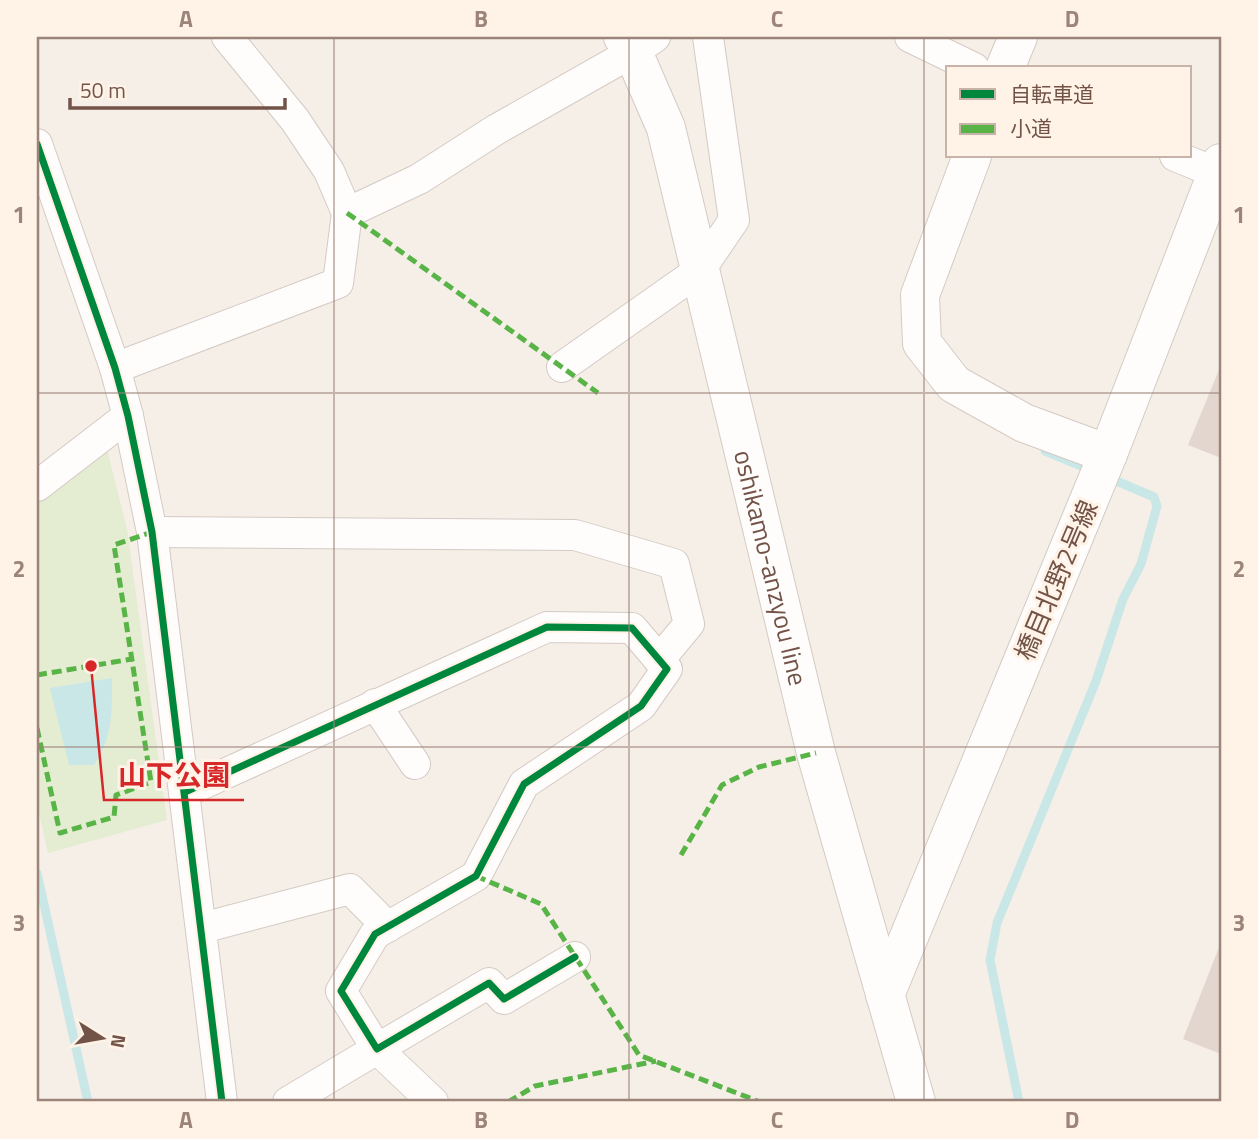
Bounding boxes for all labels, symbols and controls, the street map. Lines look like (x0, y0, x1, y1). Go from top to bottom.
text: A (179, 1, 193, 36)
text: B (474, 1, 488, 36)
text: C (771, 1, 783, 36)
text: D (1065, 1, 1079, 36)
scale bar (70, 66, 285, 110)
legend (946, 66, 1192, 158)
text: 50 m (80, 74, 126, 106)
text: 自転車道 (1010, 78, 1094, 110)
text: 小道 (1010, 112, 1052, 144)
text: 1 (13, 197, 25, 232)
text: 1 (1233, 197, 1245, 232)
street label: oshikamo-anzyou line (724, 446, 819, 689)
street label: 橋目北野2号線 (1005, 494, 1107, 666)
text: 2 (13, 551, 25, 586)
text: 2 (1233, 551, 1245, 586)
callout: 山下公園 (104, 751, 244, 800)
text: 山下公園 (118, 753, 230, 796)
text: 3 (13, 905, 25, 940)
text: 3 (1233, 905, 1245, 940)
north arrow (66, 1002, 136, 1072)
text: N (104, 1032, 135, 1051)
text: A (179, 1102, 193, 1137)
text: B (474, 1102, 488, 1137)
text: C (771, 1102, 783, 1137)
text: D (1065, 1102, 1079, 1137)

